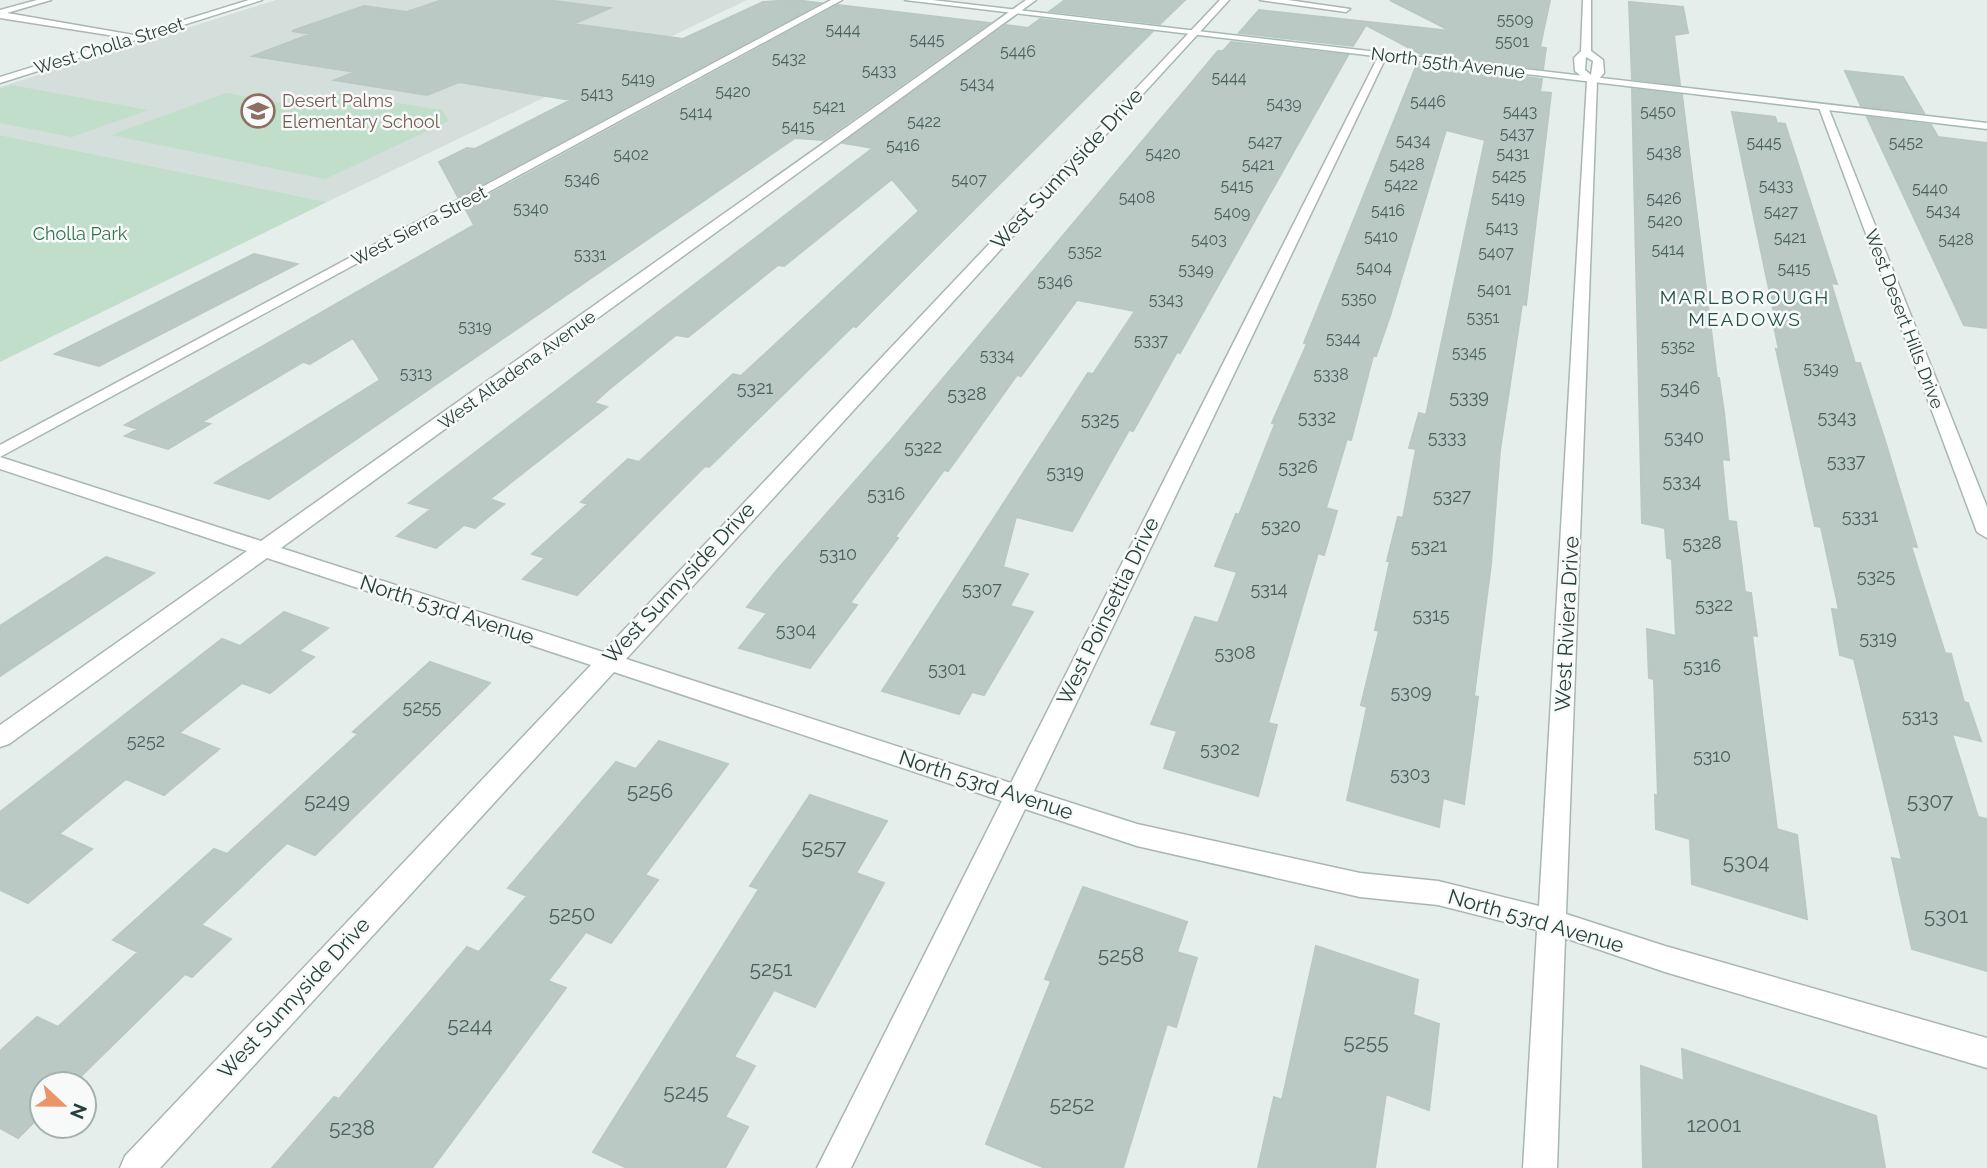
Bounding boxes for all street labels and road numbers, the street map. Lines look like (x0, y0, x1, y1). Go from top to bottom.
street label: West Cholla Street (32, 13, 186, 78)
street label: North 55th Avenue (1370, 43, 1527, 82)
street label: West Sunnyside Drive (985, 83, 1148, 255)
street label: West Sierra Street (348, 181, 490, 270)
street label: West Desert Hills Drive (1861, 226, 1949, 412)
street label: West Altadena Avenue (434, 305, 600, 434)
street label: West Sunnyside Drive (597, 497, 760, 669)
street label: West Poinsettia Drive (1051, 513, 1164, 709)
street label: West Riviera Drive (1549, 535, 1584, 712)
street label: North 53rd Avenue (357, 570, 537, 649)
street label: North 53rd Avenue (896, 745, 1076, 824)
street label: North 53rd Avenue (1445, 883, 1627, 958)
street label: West Sunnyside Drive (212, 912, 375, 1084)

